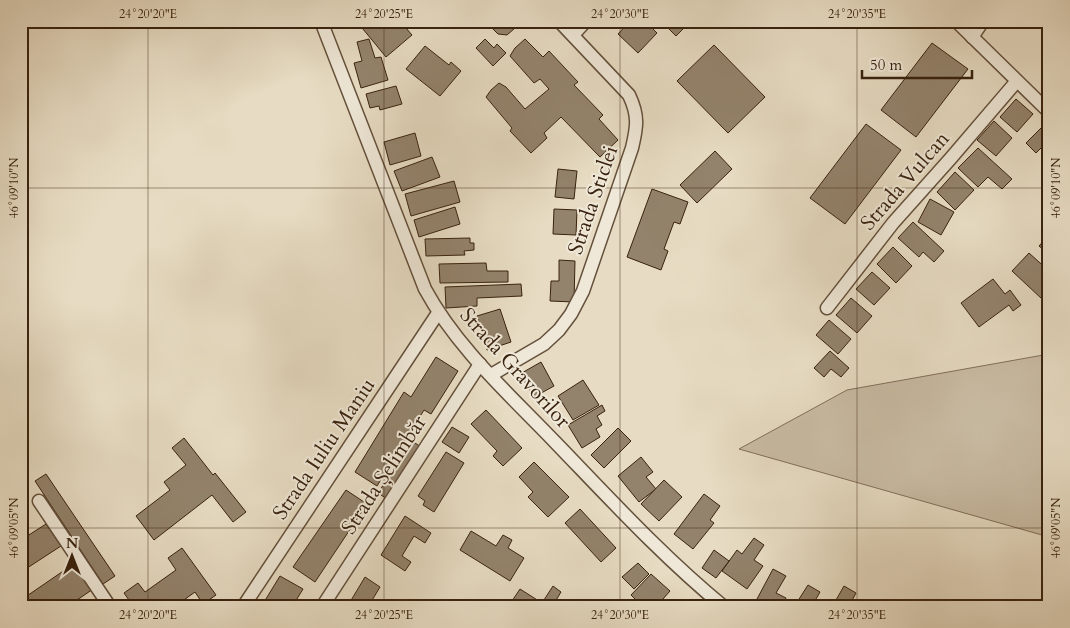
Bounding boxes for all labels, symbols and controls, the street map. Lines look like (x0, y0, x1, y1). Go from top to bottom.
text: 24°20'20"E (119, 6, 177, 22)
text: 24°20'25"E (355, 6, 413, 22)
text: 24°20'30"E (591, 6, 649, 22)
text: 24°20'35"E (828, 6, 886, 22)
scale bar (862, 48, 972, 80)
text: 50 m (870, 55, 902, 75)
street label: Strada Vulcan (854, 125, 956, 237)
street label: Strada Sticlei (561, 142, 625, 258)
text: 46°09'10"N (6, 157, 22, 218)
text: 46°09'10"N (1048, 157, 1064, 218)
street label: Strada Gravorilor (453, 301, 577, 435)
street label: Strada Iuliu Maniu (266, 372, 382, 526)
street label: Strada Șelimbăr (335, 409, 434, 540)
text: 46°09'05"N (6, 497, 22, 558)
text: 46°09'05"N (1048, 497, 1064, 558)
north arrow (48, 530, 98, 580)
text: N (66, 534, 78, 553)
text: 24°20'20"E (119, 607, 177, 623)
text: 24°20'25"E (355, 607, 413, 623)
text: 24°20'30"E (591, 607, 649, 623)
text: 24°20'35"E (828, 607, 886, 623)

